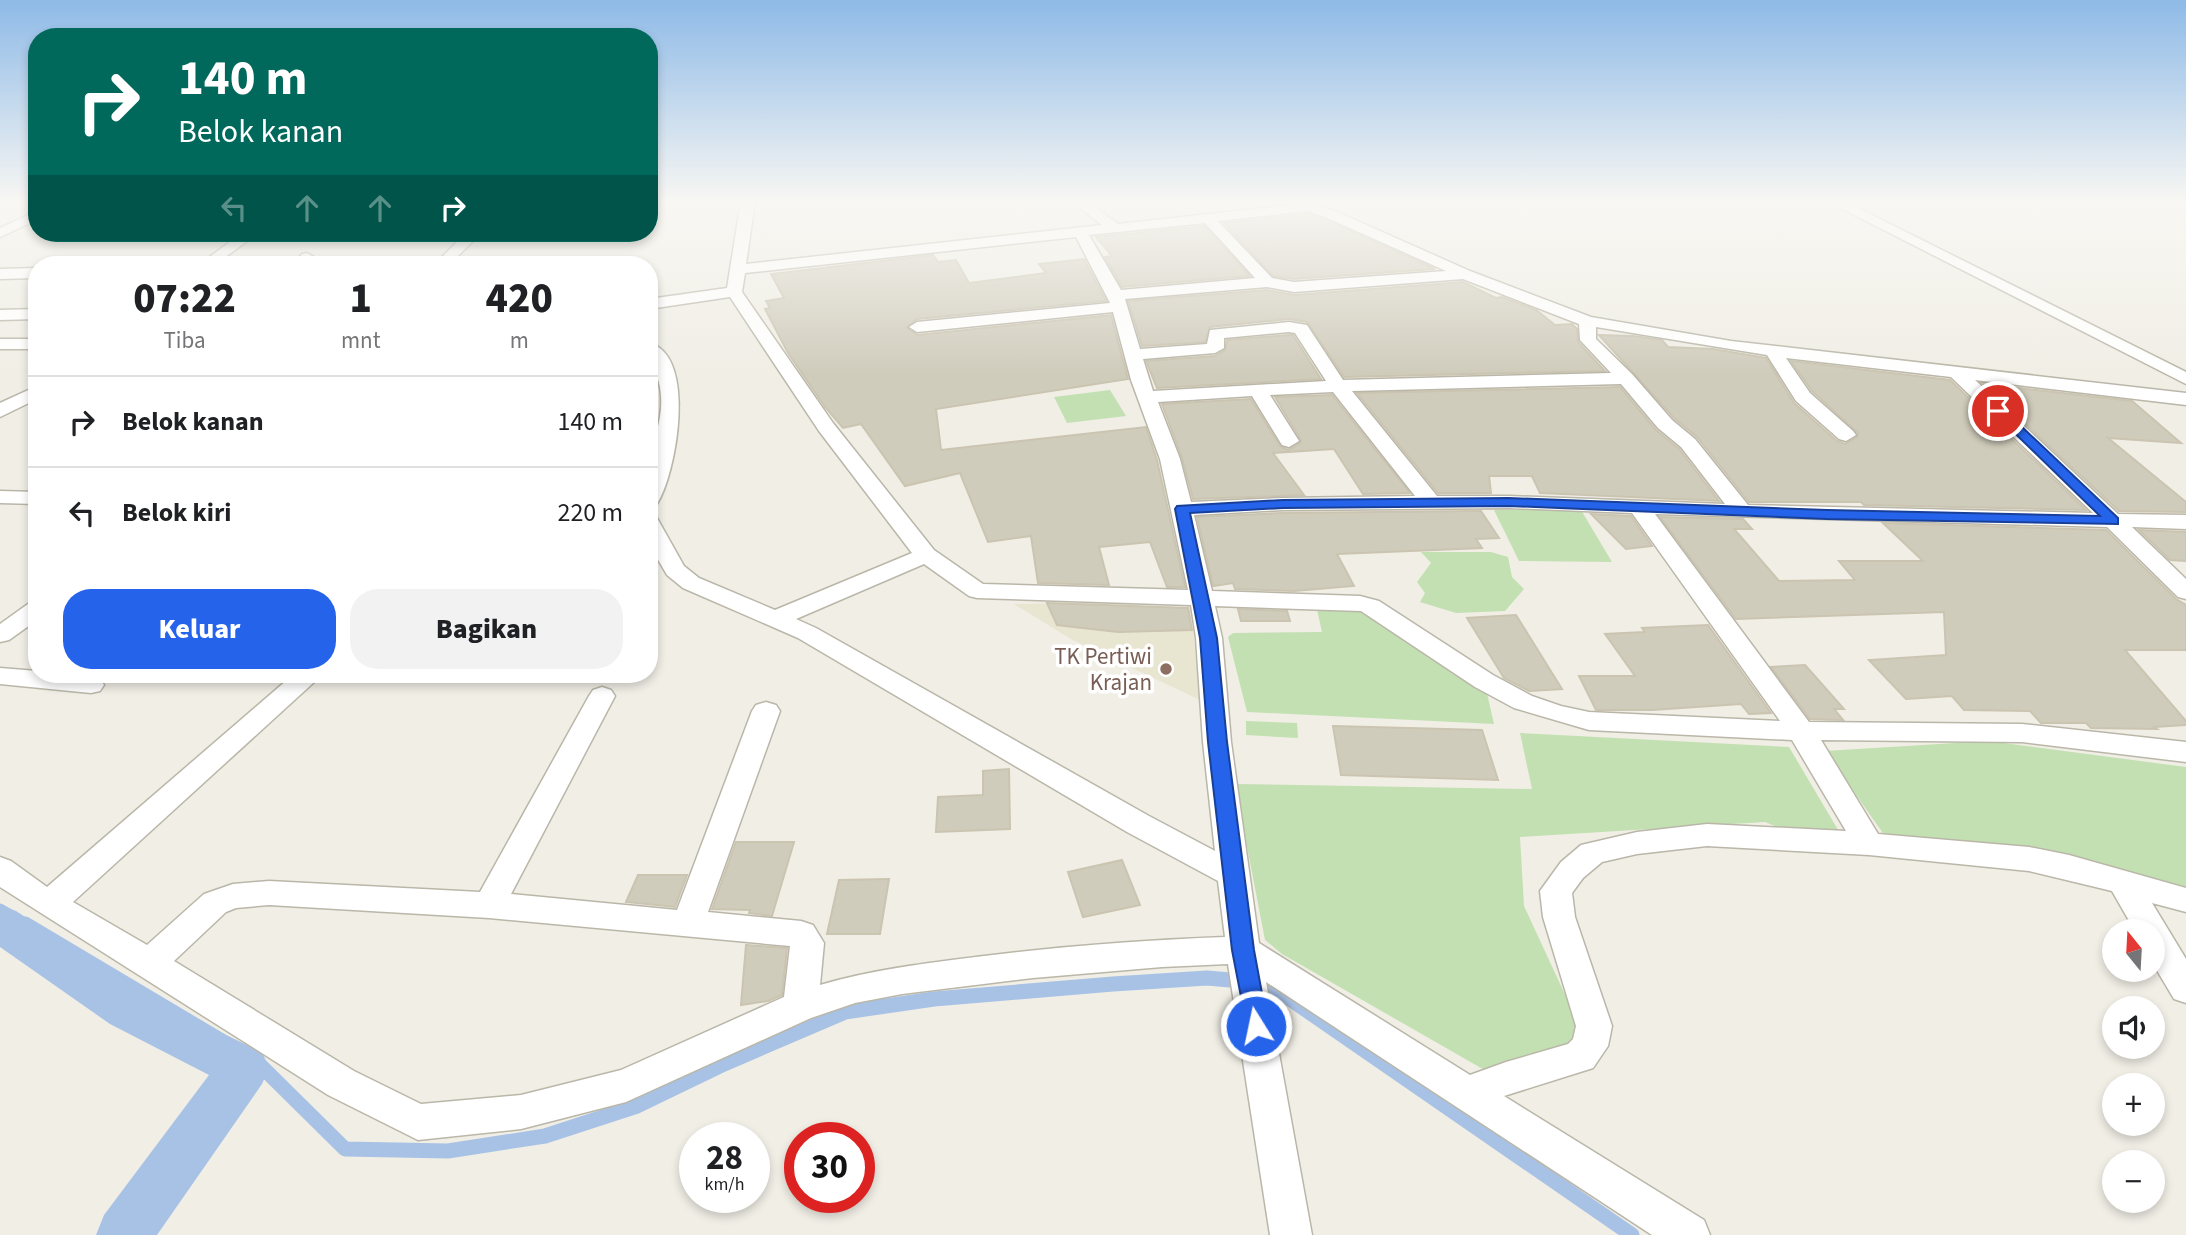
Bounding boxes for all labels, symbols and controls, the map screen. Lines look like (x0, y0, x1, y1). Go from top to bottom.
text: 140 m (178, 44, 307, 114)
icon: right (63, 56, 154, 147)
text: Belok kanan (178, 109, 343, 155)
icon: left (215, 189, 253, 227)
icon: ahead (288, 189, 326, 227)
icon: ahead (361, 189, 399, 227)
icon: right (434, 189, 472, 227)
text: 07:22 (133, 269, 236, 329)
text: 1 (349, 269, 372, 329)
text: 420 (486, 269, 553, 329)
text: Tiba (164, 324, 205, 357)
text: mnt (341, 324, 380, 357)
text: m (510, 324, 529, 357)
pin (1968, 381, 2028, 441)
icon: arrive (1979, 392, 2017, 430)
icon: right (63, 403, 101, 441)
text: Belok kanan (122, 403, 264, 440)
text: 140 m (557, 403, 623, 440)
icon: left (63, 494, 101, 532)
text: Belok kiri (122, 494, 231, 531)
text: 220 m (557, 494, 623, 531)
button: Keluar (63, 589, 336, 669)
button: Bagikan (350, 589, 623, 669)
place label: TK Pertiwi Krajan (1054, 640, 1152, 699)
marker: TK Pertiwi Krajan (1158, 661, 1174, 677)
north arrow (2102, 919, 2165, 982)
map controls (2102, 919, 2165, 1213)
position arrow (1219, 989, 1293, 1063)
button: sound (2102, 996, 2165, 1059)
button: + (2102, 1073, 2165, 1136)
speed limit sign: 30 (784, 1122, 875, 1213)
text: 28 (706, 1133, 743, 1183)
button: − (2102, 1150, 2165, 1213)
text: km/h (705, 1172, 744, 1197)

